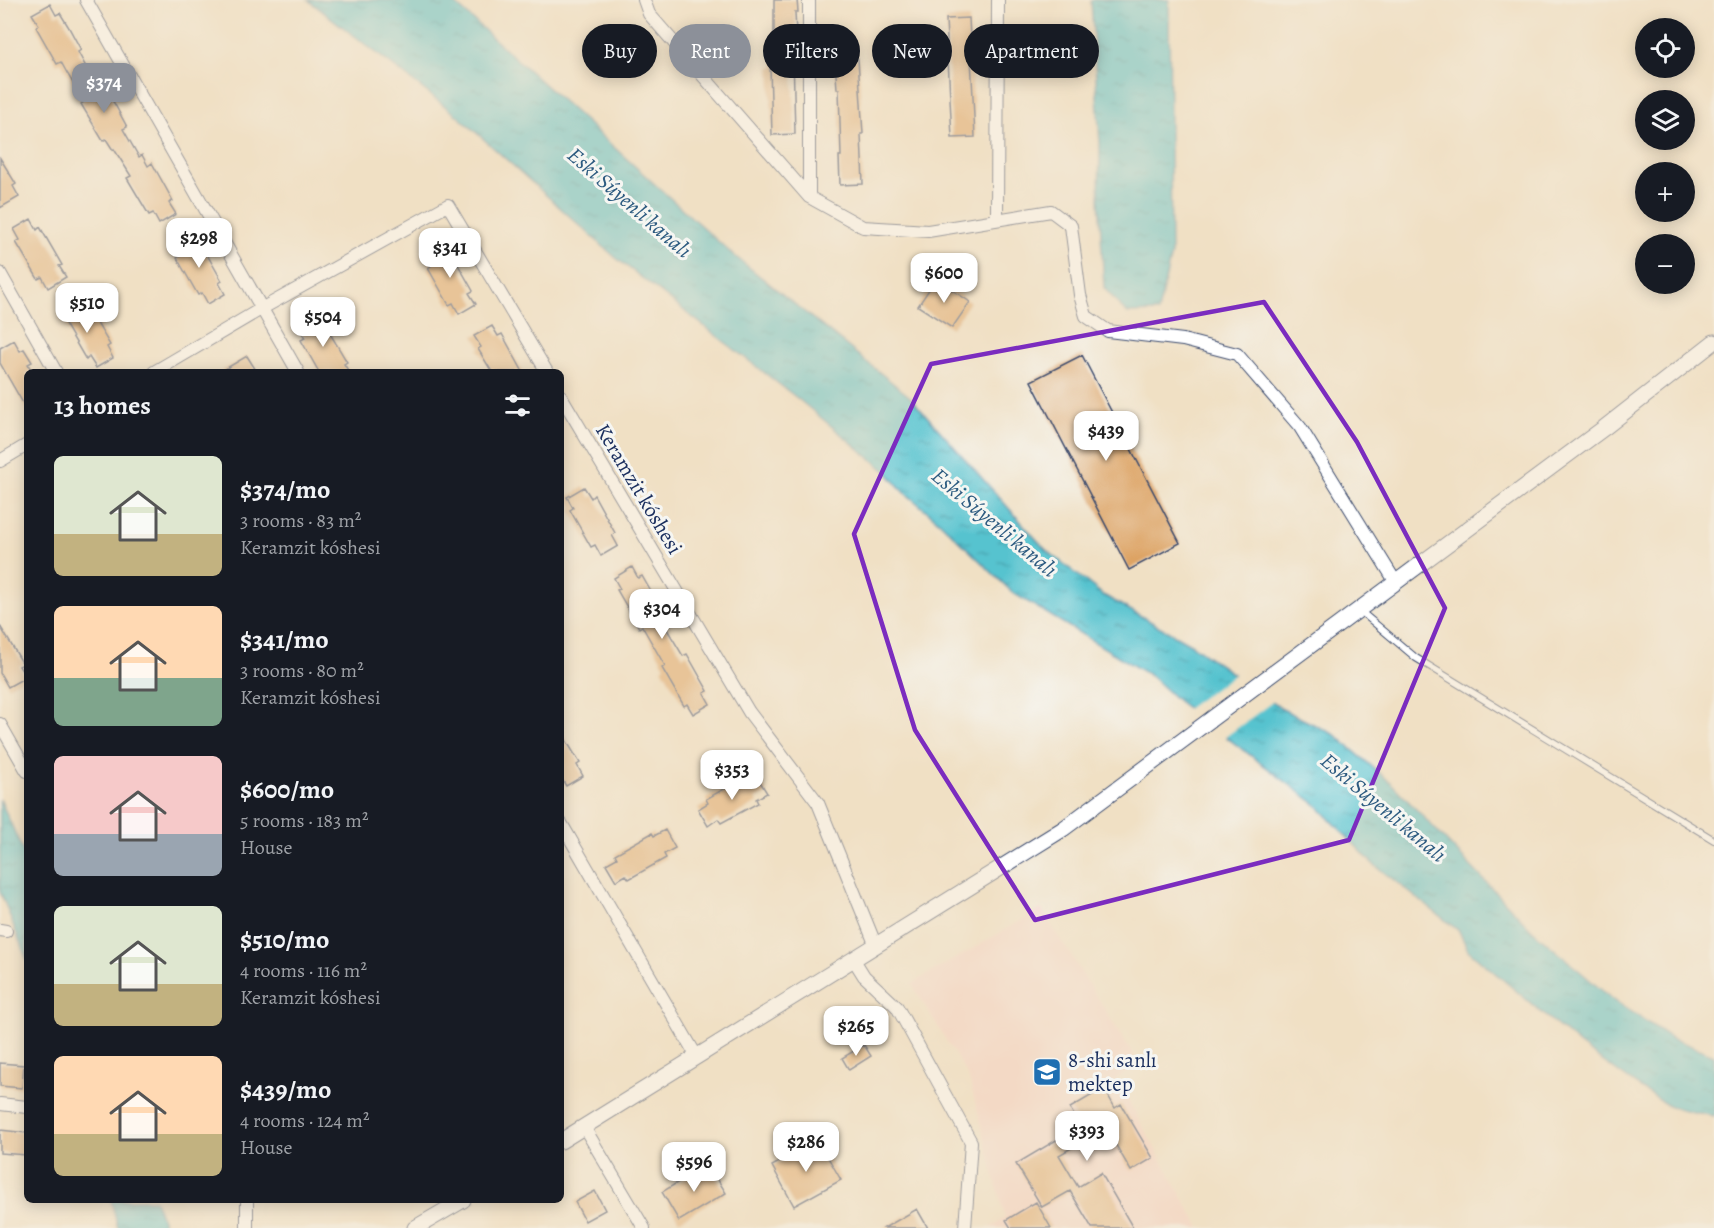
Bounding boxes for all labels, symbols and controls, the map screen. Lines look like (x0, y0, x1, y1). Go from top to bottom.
map controls (1635, 18, 1695, 294)
button: locate (1635, 18, 1695, 78)
chip: Buy (582, 24, 657, 78)
chip: Rent (669, 24, 751, 78)
chip: Filters (763, 24, 860, 78)
chip: New (872, 24, 952, 78)
chip: Apartment (964, 24, 1099, 78)
pin: $374 (68, 63, 140, 114)
text: $374 (86, 69, 122, 96)
button: layers (1635, 90, 1695, 150)
water label: Eski Súyenli kanalı (561, 140, 698, 265)
button: + (1635, 162, 1695, 222)
pin: $298 (163, 218, 235, 269)
text: $298 (180, 224, 218, 251)
pin: $341 (414, 228, 486, 279)
text: $341 (433, 234, 467, 261)
button: − (1635, 234, 1695, 294)
pin: $600 (908, 253, 980, 304)
text: $600 (925, 259, 963, 286)
pin: $510 (51, 283, 123, 334)
text: $510 (69, 289, 105, 316)
pin: $504 (287, 297, 359, 348)
text: $504 (304, 303, 342, 330)
text: 13 homes (54, 388, 151, 423)
icon: filters (501, 389, 534, 422)
pin: $439 (1070, 411, 1142, 462)
text: $439 (1088, 417, 1124, 444)
street label: Keramzit kóshesi (589, 419, 689, 560)
water label: Eski Súyenli kanalı (925, 461, 1064, 584)
text: $374/mo (240, 472, 330, 507)
icon: home (102, 480, 174, 552)
text: 3 rooms · 83 m² (240, 507, 361, 534)
text: Keramzit kóshesi (240, 534, 381, 561)
pin: $304 (626, 589, 698, 640)
text: $304 (643, 595, 681, 622)
text: $341/mo (240, 622, 329, 657)
icon: home (102, 630, 174, 702)
text: 3 rooms · 80 m² (240, 657, 364, 684)
text: Keramzit kóshesi (240, 684, 381, 711)
water label: Eski Súyenli kanalı (1314, 746, 1453, 869)
pin: $353 (696, 750, 768, 801)
text: $353 (714, 756, 750, 783)
text: $600/mo (240, 772, 334, 807)
icon: home (102, 780, 174, 852)
text: 5 rooms · 183 m² (240, 807, 369, 834)
text: House (240, 834, 292, 861)
text: $510/mo (240, 922, 329, 957)
icon: home (102, 930, 174, 1002)
text: 4 rooms · 116 m² (240, 957, 367, 984)
text: Keramzit kóshesi (240, 984, 381, 1011)
pin: $265 (820, 1006, 892, 1057)
text: $265 (838, 1012, 874, 1039)
place label: 8-shi sanlı mektep (1068, 1046, 1157, 1098)
school or university icon: 8-shi sanlı mektep (1031, 1056, 1063, 1088)
text: $439/mo (240, 1072, 331, 1107)
icon: home (102, 1080, 174, 1152)
text: 4 rooms · 124 m² (240, 1107, 370, 1134)
pin: $393 (1051, 1111, 1123, 1162)
text: $393 (1069, 1117, 1105, 1144)
pin: $286 (770, 1122, 842, 1173)
text: $286 (787, 1128, 825, 1155)
text: House (240, 1134, 292, 1161)
pin: $596 (658, 1142, 730, 1193)
text: $596 (676, 1148, 712, 1175)

